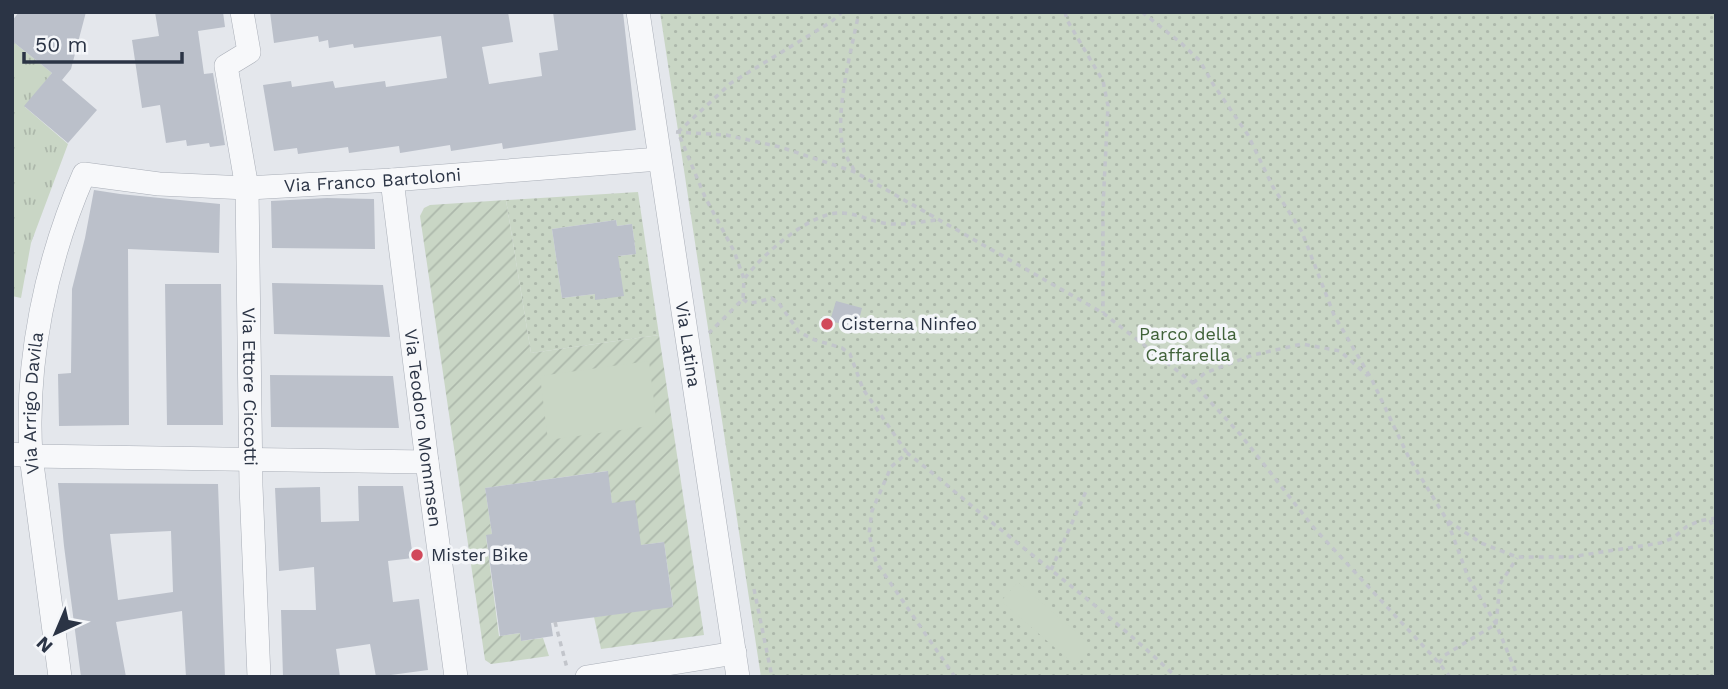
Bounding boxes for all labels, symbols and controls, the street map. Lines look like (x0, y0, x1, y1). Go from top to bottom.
scale bar (24, 21, 182, 65)
text: 50 m (35, 32, 87, 57)
street label: Via Franco Bartoloni (283, 164, 462, 196)
street label: Via Latina (672, 300, 705, 389)
street label: Via Ettore Ciccotti (239, 307, 262, 466)
place label: Cisterna Ninfeo (841, 313, 977, 334)
marker: Cisterna Ninfeo (819, 316, 835, 332)
park label: Parco della Caffarella (1139, 323, 1237, 365)
street label: Via Teodoro Mommsen (401, 328, 447, 528)
street label: Via Arrigo Davila (19, 330, 47, 475)
place label: Mister Bike (431, 544, 528, 565)
marker: Mister Bike (409, 547, 425, 563)
north arrow (21, 598, 91, 668)
text: N (31, 632, 58, 658)

